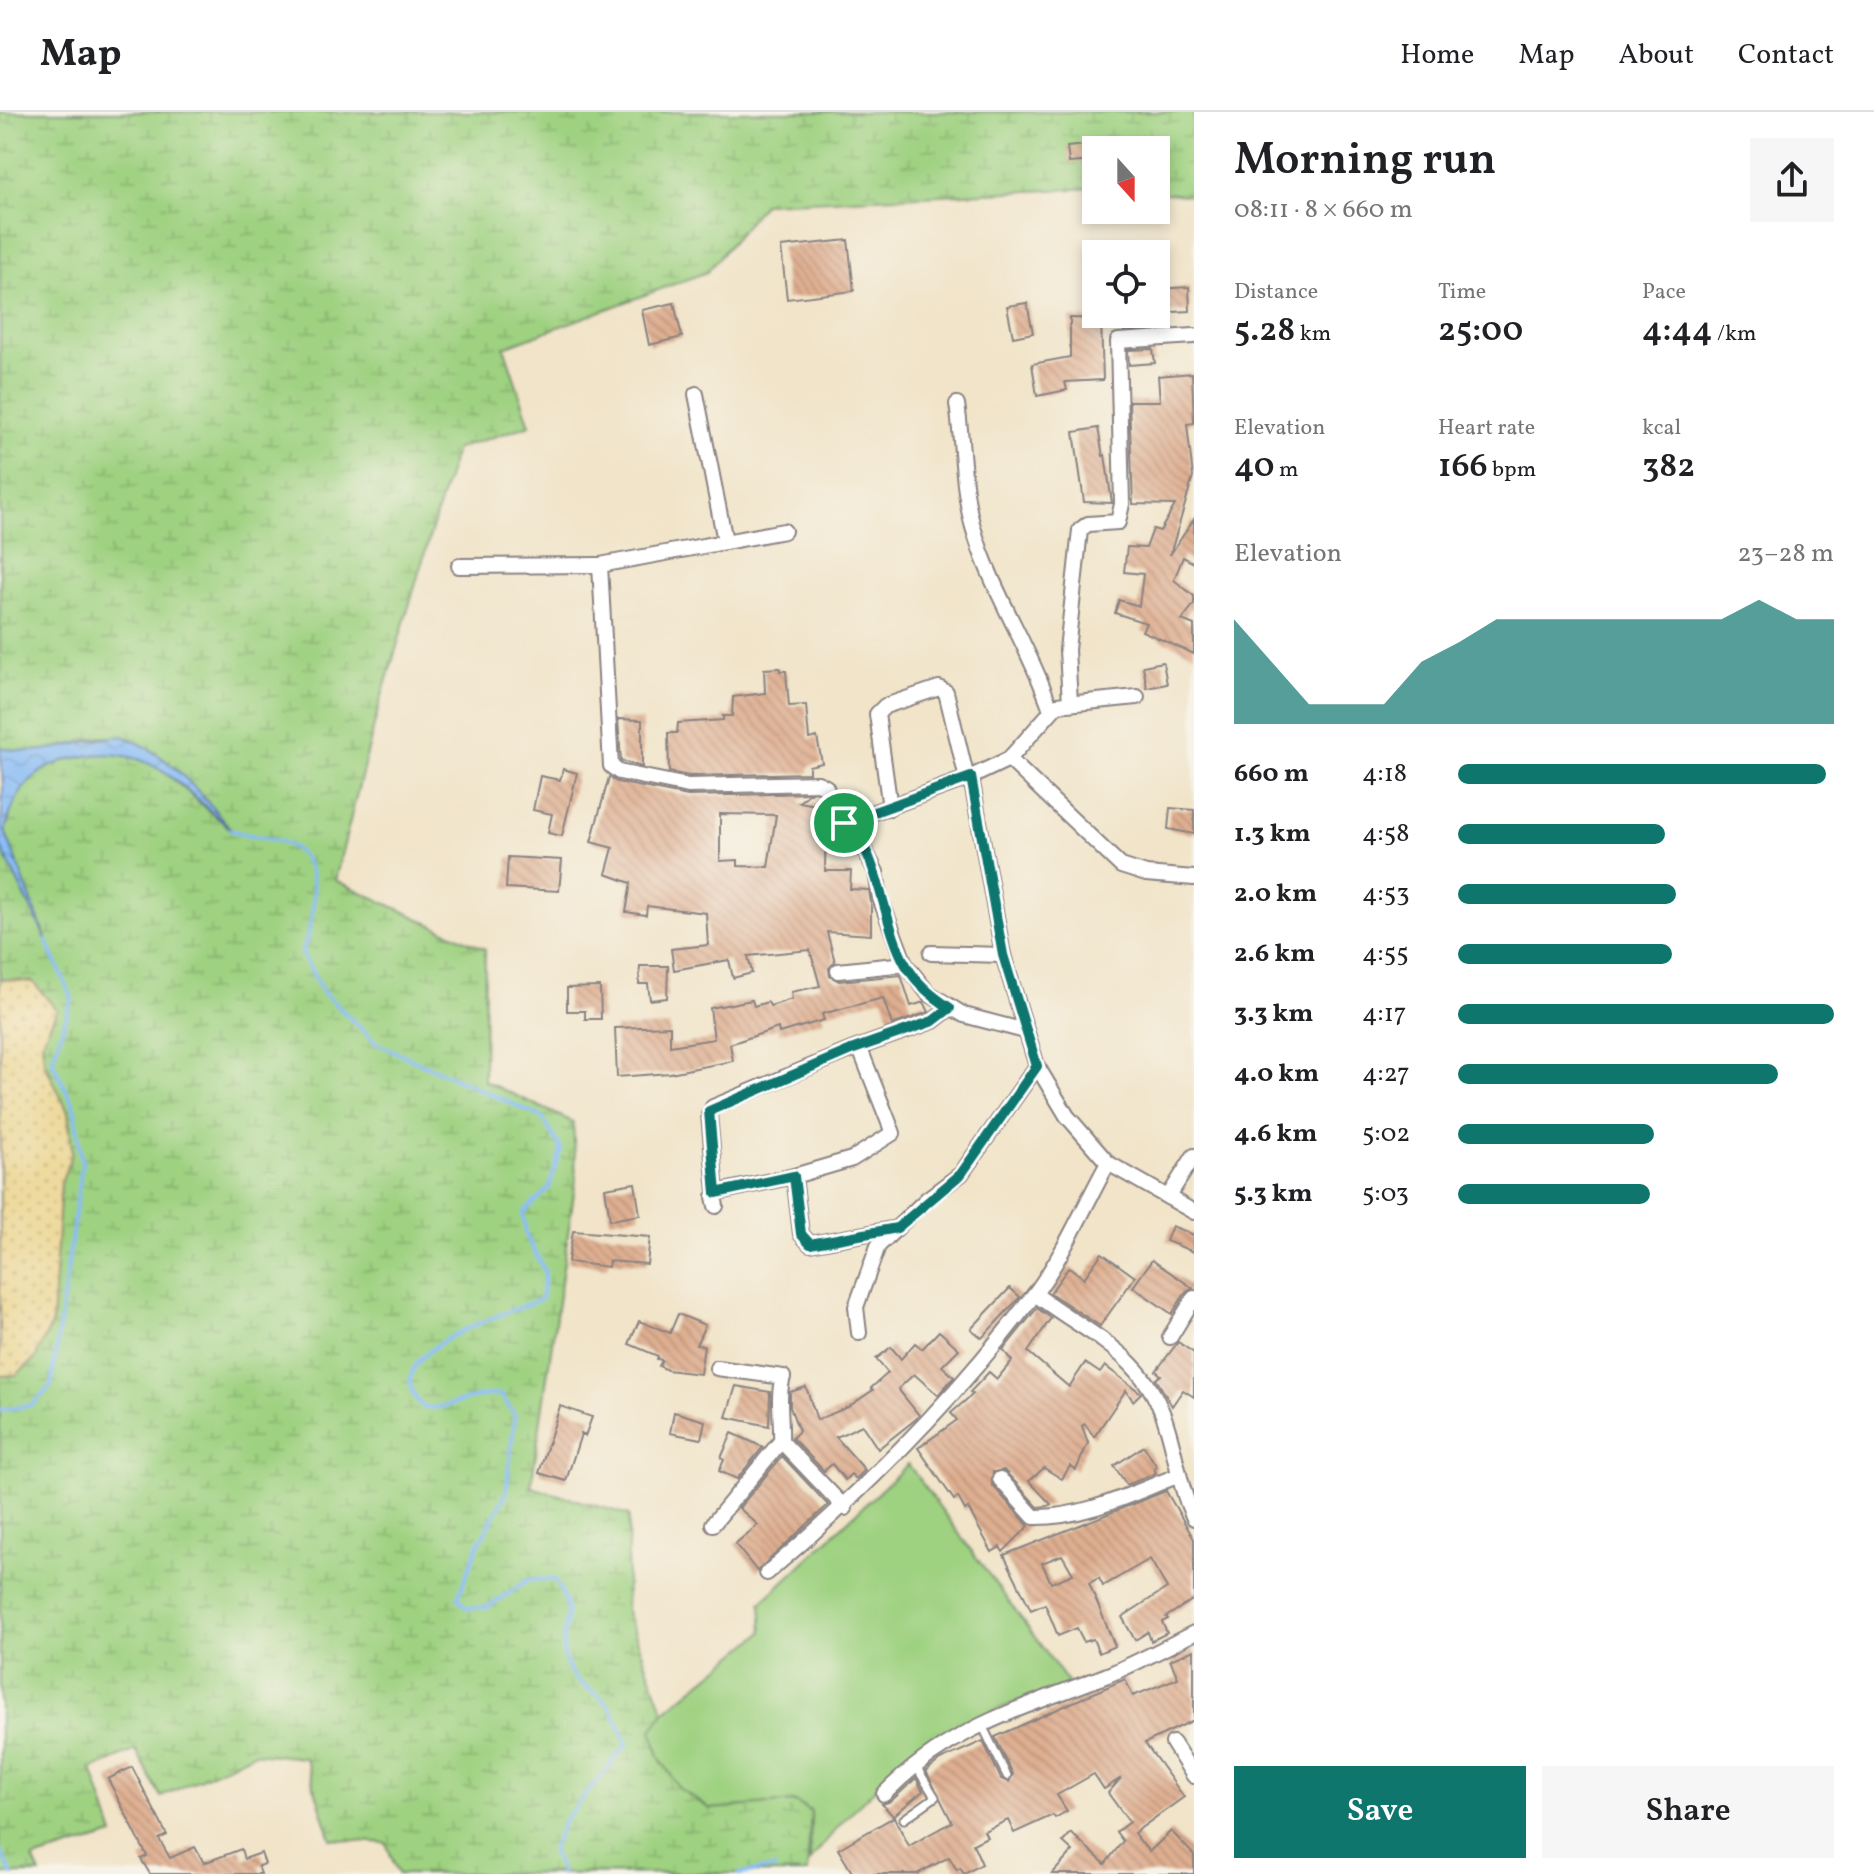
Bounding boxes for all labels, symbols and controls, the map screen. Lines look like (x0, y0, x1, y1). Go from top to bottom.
text: Map (40, 29, 121, 82)
text: Home (1400, 36, 1474, 75)
text: Map (1518, 36, 1574, 75)
text: About (1618, 36, 1694, 75)
text: Contact (1738, 36, 1834, 75)
text: Morning run (1234, 131, 1496, 192)
north arrow (1082, 136, 1170, 224)
map controls (1082, 136, 1170, 328)
button: share (1750, 138, 1834, 222)
text: 08:11 · 8 × 660 m (1234, 192, 1413, 228)
button: locate (1082, 240, 1170, 328)
text: Distance (1234, 277, 1318, 308)
text: Time (1438, 277, 1486, 308)
text: Pace (1642, 277, 1686, 308)
text: 5.28 (1234, 308, 1295, 355)
text: 25:00 (1438, 308, 1523, 355)
text: 4:44 (1642, 308, 1713, 355)
text: km (1295, 319, 1331, 350)
text: /km (1713, 319, 1756, 350)
text: Elevation (1234, 413, 1325, 444)
text: Heart rate (1438, 413, 1535, 444)
text: kcal (1642, 413, 1681, 444)
text: 40 (1234, 444, 1275, 491)
text: 166 (1438, 444, 1488, 491)
text: 382 (1642, 444, 1695, 491)
text: m (1275, 455, 1298, 486)
text: bpm (1488, 455, 1536, 486)
text: Elevation (1234, 536, 1342, 572)
text: 23–28 m (1737, 536, 1834, 572)
text: 660 m (1234, 756, 1309, 792)
text: 4:18 (1362, 756, 1407, 792)
pin (810, 789, 878, 857)
icon: arrive (822, 801, 866, 845)
text: 1.3 km (1234, 816, 1311, 852)
text: 4:58 (1362, 816, 1409, 852)
text: 2.0 km (1234, 876, 1317, 912)
text: 4:53 (1362, 876, 1410, 912)
text: 2.6 km (1234, 936, 1315, 972)
text: 4:55 (1362, 936, 1409, 972)
text: 3.3 km (1234, 996, 1314, 1032)
text: 4:17 (1362, 996, 1406, 1032)
text: 4.0 km (1234, 1056, 1319, 1092)
text: 4:27 (1362, 1056, 1410, 1092)
text: 4.6 km (1234, 1116, 1318, 1152)
text: 5:02 (1362, 1116, 1410, 1152)
text: 5.3 km (1234, 1176, 1313, 1212)
text: 5:03 (1362, 1176, 1409, 1212)
button: Save (1234, 1766, 1526, 1858)
button: Share (1542, 1766, 1834, 1858)

